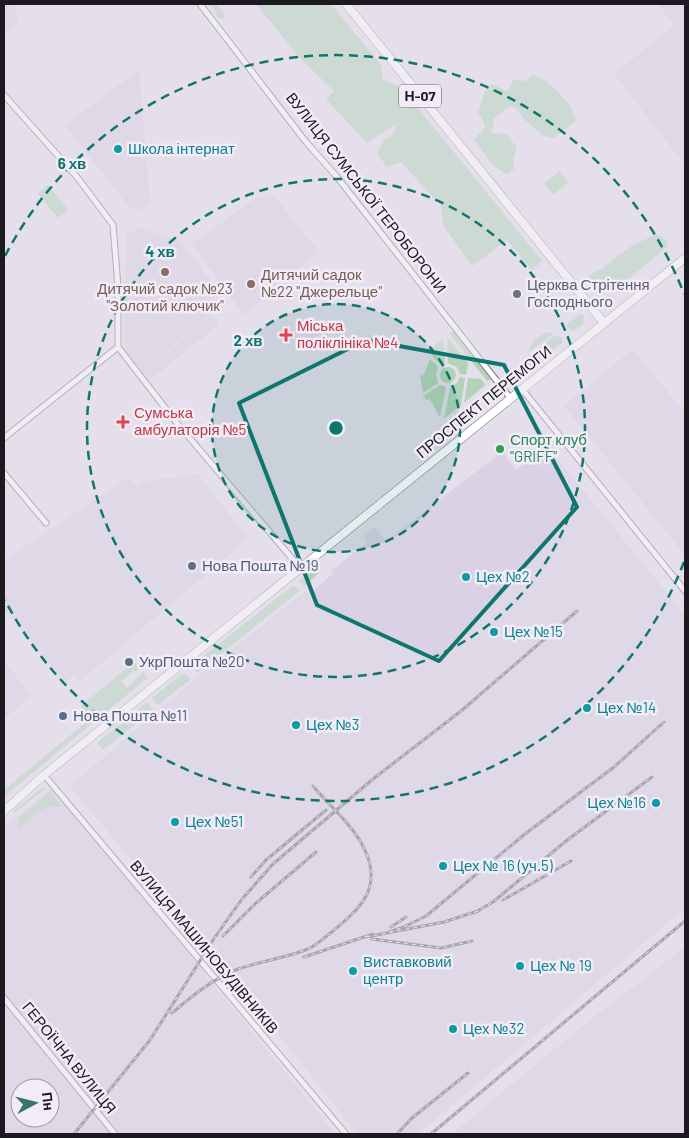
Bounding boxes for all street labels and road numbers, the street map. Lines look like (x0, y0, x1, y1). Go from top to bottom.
road number: Н-07 (399, 84, 441, 108)
street label: ВУЛИЦЯ СУМСЬКОЇ ТЕРОБОРОНИ (283, 89, 451, 296)
street label: ПРОСПЕКТ ПЕРЕМОГИ (412, 341, 555, 461)
street label: ВУЛИЦЯ МАШИНОБУДІВНИКІВ (127, 856, 283, 1037)
street label: ГЕРОЇЧНА ВУЛИЦЯ (19, 998, 120, 1117)

